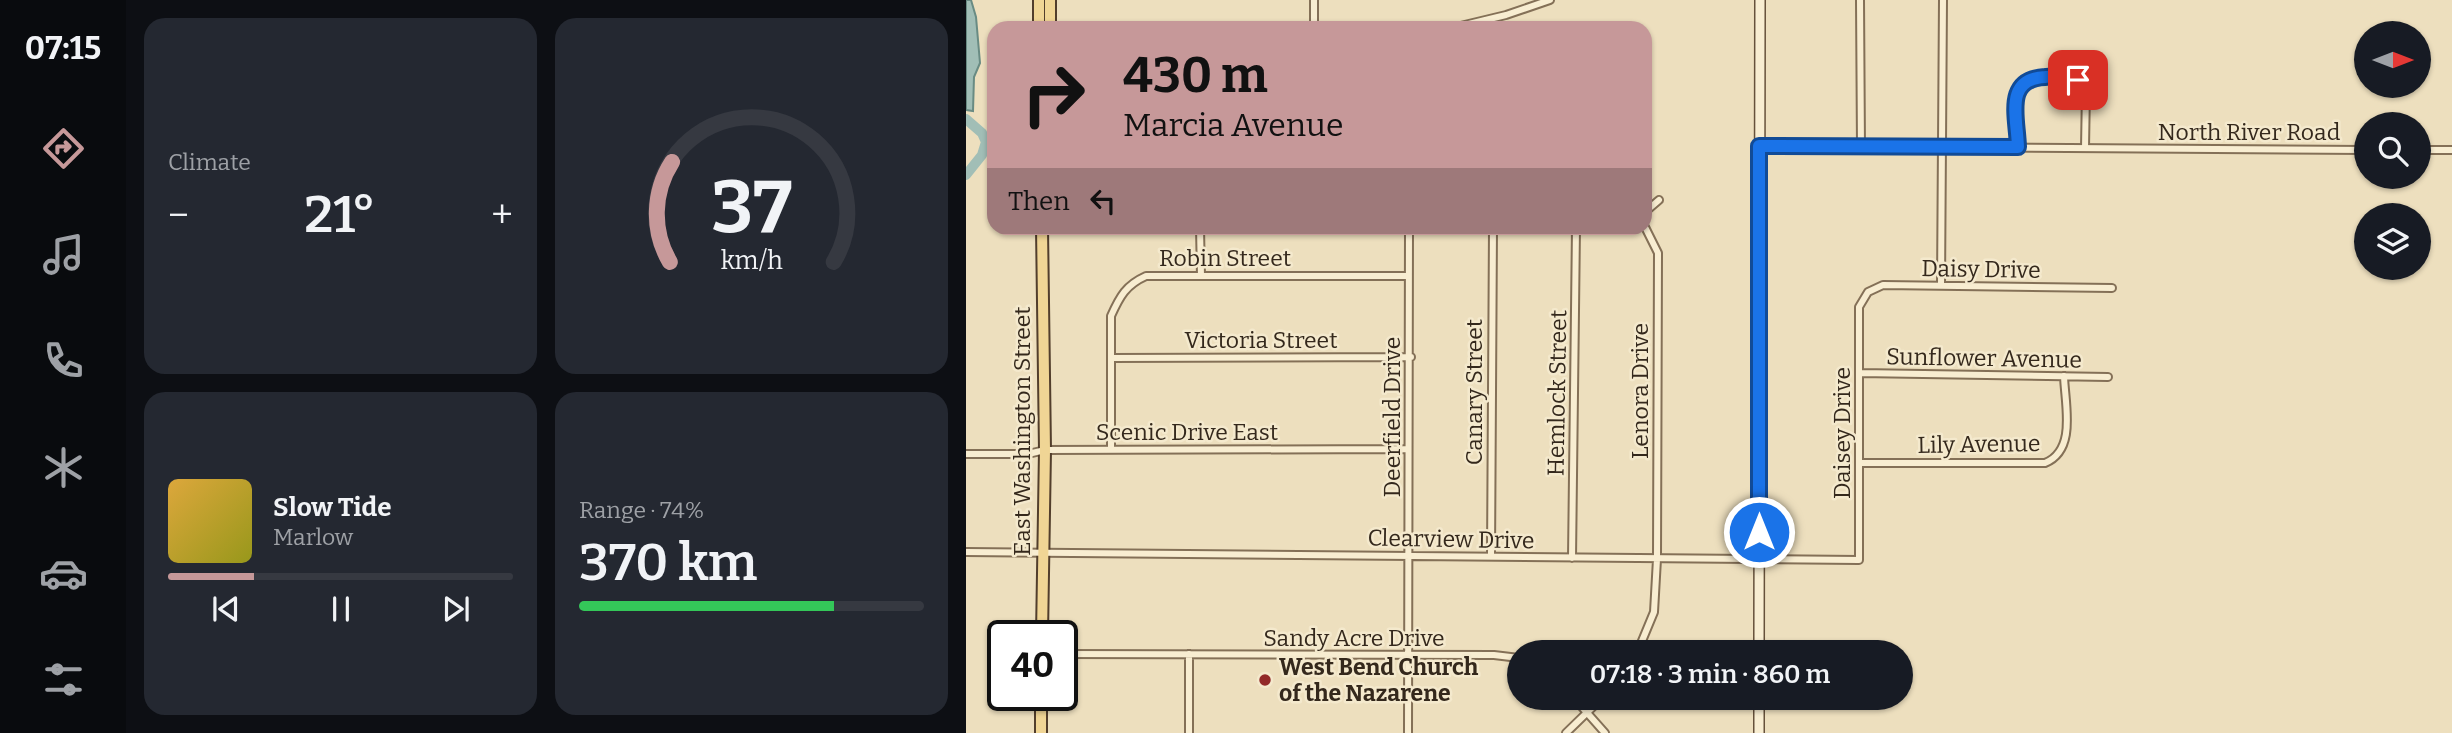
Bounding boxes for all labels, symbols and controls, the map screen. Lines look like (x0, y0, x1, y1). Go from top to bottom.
north arrow (2354, 21, 2431, 98)
map controls (2354, 21, 2431, 280)
text: 07:15 (25, 29, 101, 67)
text: 430 m (1123, 46, 1268, 105)
icon: right (1008, 49, 1099, 140)
pin (2048, 50, 2108, 110)
icon: arrive (2059, 61, 2097, 99)
text: Marcia Avenue (1123, 106, 1343, 144)
button: search (2354, 112, 2431, 189)
street label: North River Road (2158, 118, 2341, 146)
icon: directions (39, 124, 88, 173)
text: Climate (168, 148, 251, 176)
text: 37 (711, 164, 792, 251)
icon: left (1084, 182, 1122, 220)
text: 21° (304, 183, 376, 246)
text: Then (1008, 186, 1070, 217)
text: − (168, 192, 189, 238)
text: + (491, 192, 513, 238)
button: layers (2354, 203, 2431, 280)
icon: music (39, 230, 88, 279)
street label: Robin Street (1159, 244, 1291, 272)
text: km/h (721, 246, 783, 276)
street label: Daisy Drive (1921, 254, 2041, 284)
street label: East Washington Street (1008, 306, 1036, 556)
street label: Hemlock Street (1542, 310, 1572, 476)
street label: Canary Street (1460, 319, 1488, 465)
street label: Lenora Drive (1626, 323, 1654, 459)
street label: Victoria Street (1184, 326, 1338, 354)
icon: phone (39, 336, 88, 385)
street label: Deerfield Drive (1378, 337, 1406, 497)
street label: Sunflower Avenue (1886, 342, 2082, 374)
street label: Daisey Drive (1828, 367, 1856, 499)
street label: Scenic Drive East (1096, 418, 1278, 446)
street label: Lily Avenue (1917, 429, 2041, 459)
icon: climate (39, 443, 88, 492)
text: Slow Tide (273, 492, 392, 523)
position arrow (1722, 495, 1796, 569)
text: Range · 74% (579, 496, 704, 524)
text: Marlow (273, 523, 353, 551)
street label: Clearview Drive (1367, 524, 1535, 554)
text: 370 km (579, 531, 757, 594)
icon: car (39, 549, 88, 598)
icon: previous (207, 590, 245, 628)
icon: pause (322, 590, 360, 628)
icon: next (437, 590, 475, 628)
speed limit sign: 40 (987, 620, 1078, 711)
street label: Sandy Acre Drive (1263, 624, 1445, 652)
place label: West Bend Church of the Nazarene (1279, 653, 1479, 707)
icon: filters (39, 655, 88, 704)
text: 07:18 · 3 min · 860 m (1590, 659, 1830, 690)
marker: West Bend Church of the Nazarene (1257, 672, 1273, 688)

